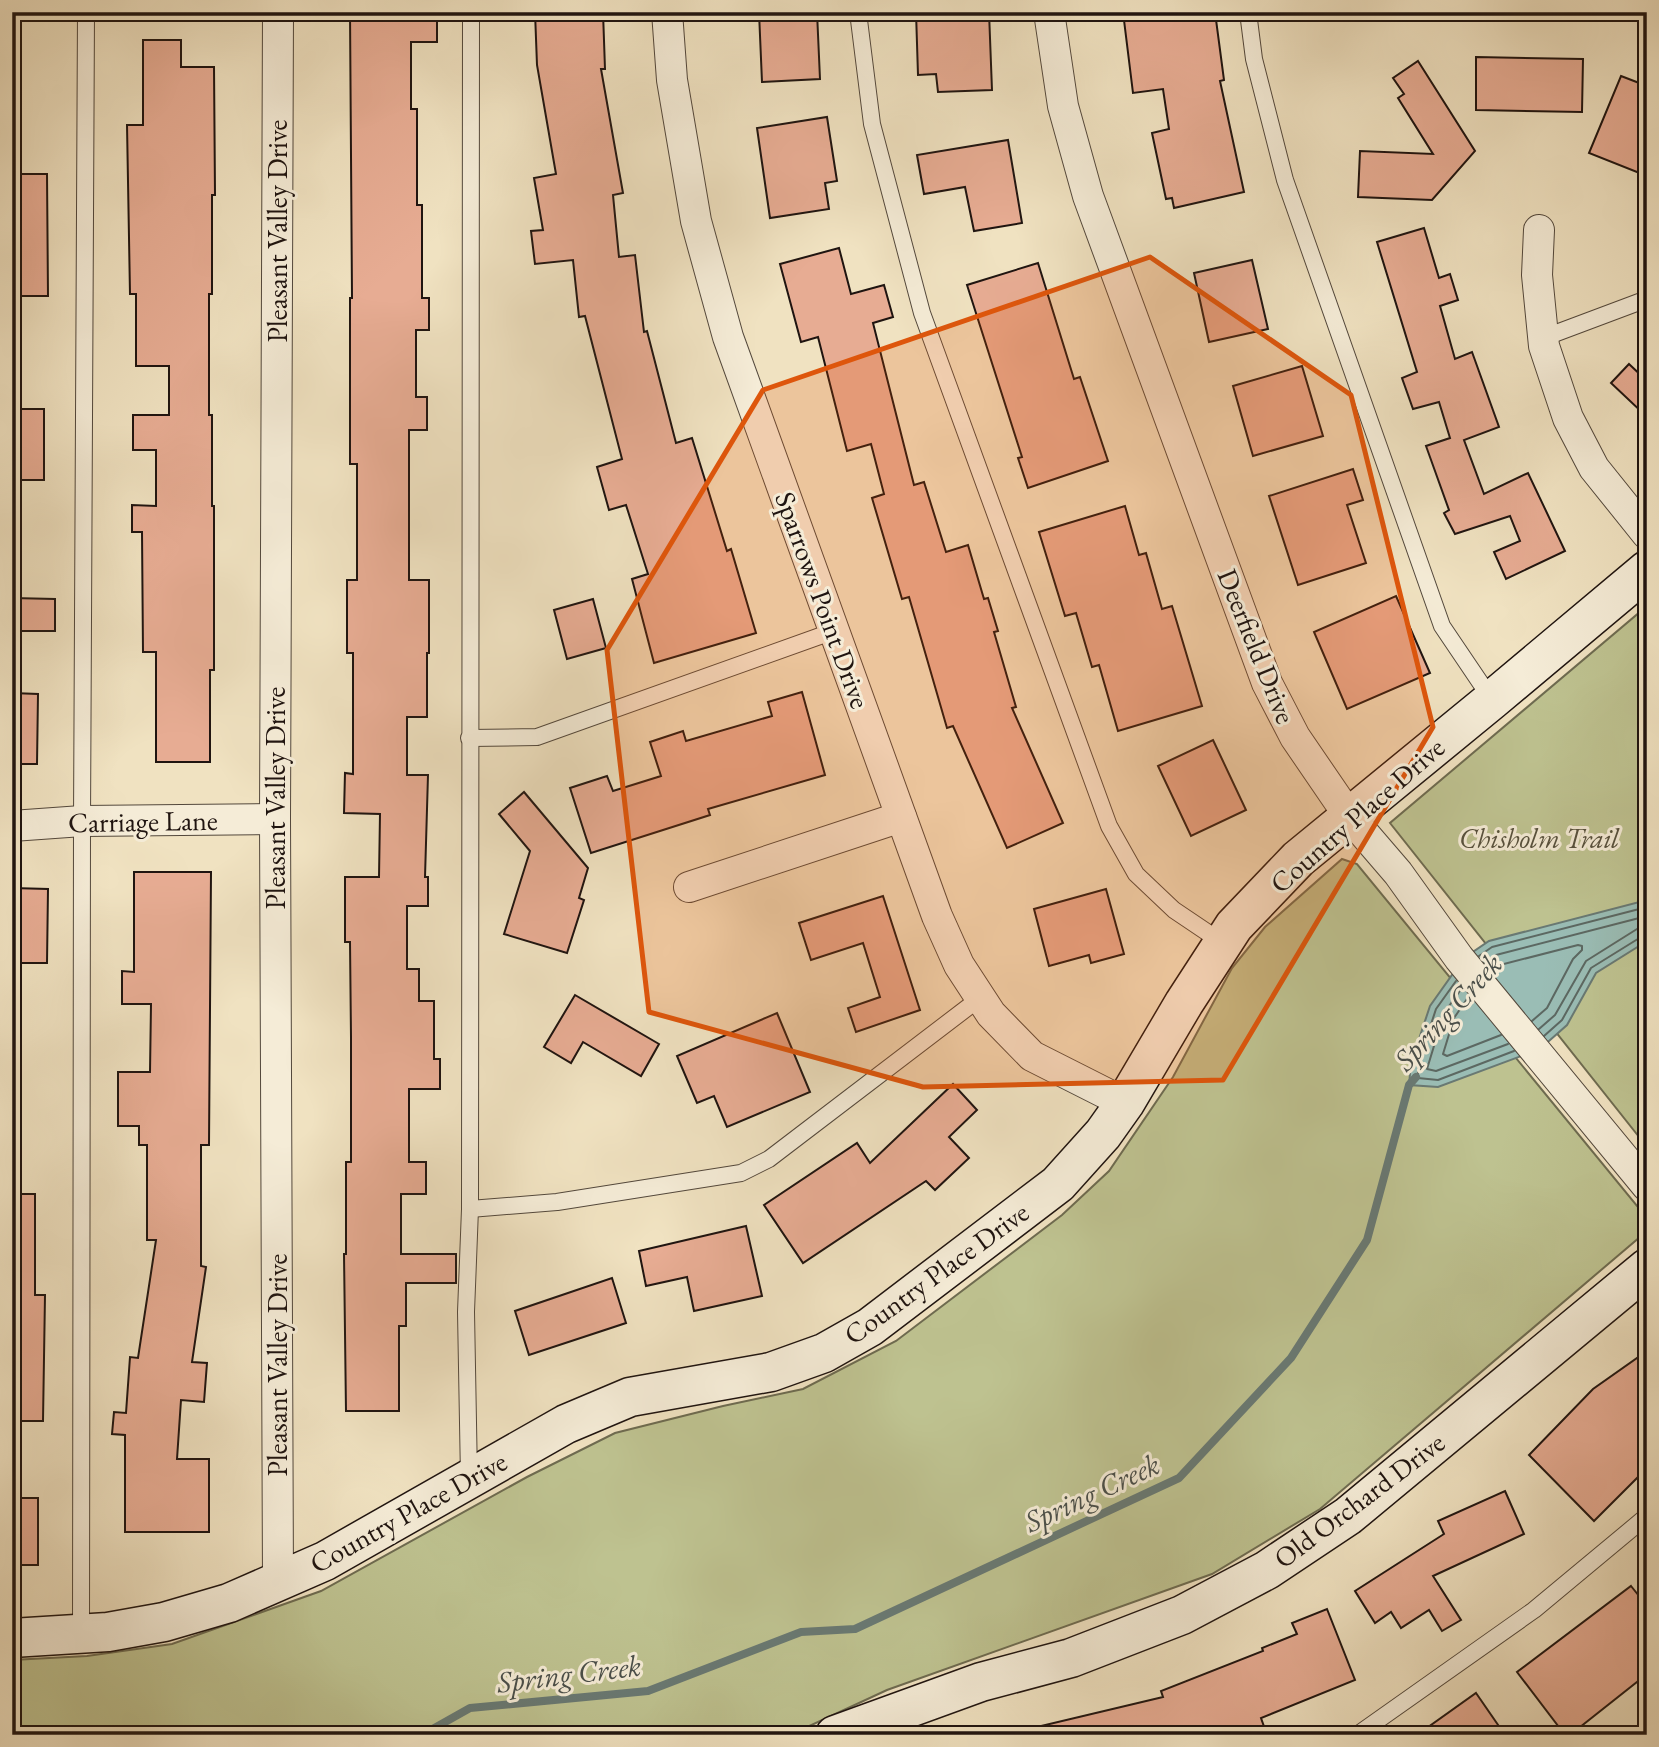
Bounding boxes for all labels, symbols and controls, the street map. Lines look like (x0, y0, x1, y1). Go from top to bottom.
street label: Pleasant Valley Drive (259, 119, 295, 342)
street label: Sparrows Point Drive (767, 487, 879, 713)
street label: Deerfield Drive (1210, 563, 1304, 729)
street label: Pleasant Valley Drive (257, 686, 293, 909)
street label: Country Place Drive (1262, 729, 1452, 901)
street label: Carriage Lane (68, 802, 218, 840)
park label: Chisholm Trail (1459, 820, 1620, 856)
water label: Spring Creek (1384, 945, 1511, 1079)
street label: Country Place Drive (837, 1194, 1036, 1352)
street label: Pleasant Valley Drive (259, 1253, 295, 1476)
street label: Old Orchard Drive (1267, 1424, 1452, 1576)
street label: Country Place Drive (303, 1443, 513, 1581)
water label: Spring Creek (1017, 1444, 1166, 1541)
water label: Spring Creek (494, 1645, 644, 1702)

